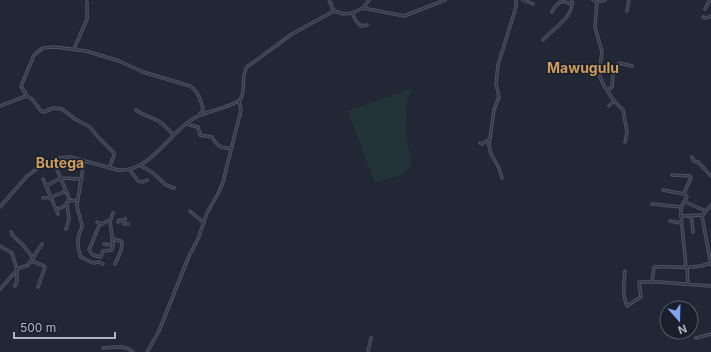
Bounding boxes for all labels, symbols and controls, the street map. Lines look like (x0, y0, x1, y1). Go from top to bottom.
district label: Mawugulu (547, 59, 619, 76)
district label: Butega (36, 154, 84, 171)
north arrow (659, 300, 699, 340)
scale bar (14, 314, 115, 340)
text: 500 m (20, 320, 56, 335)
text: N (676, 321, 689, 337)

